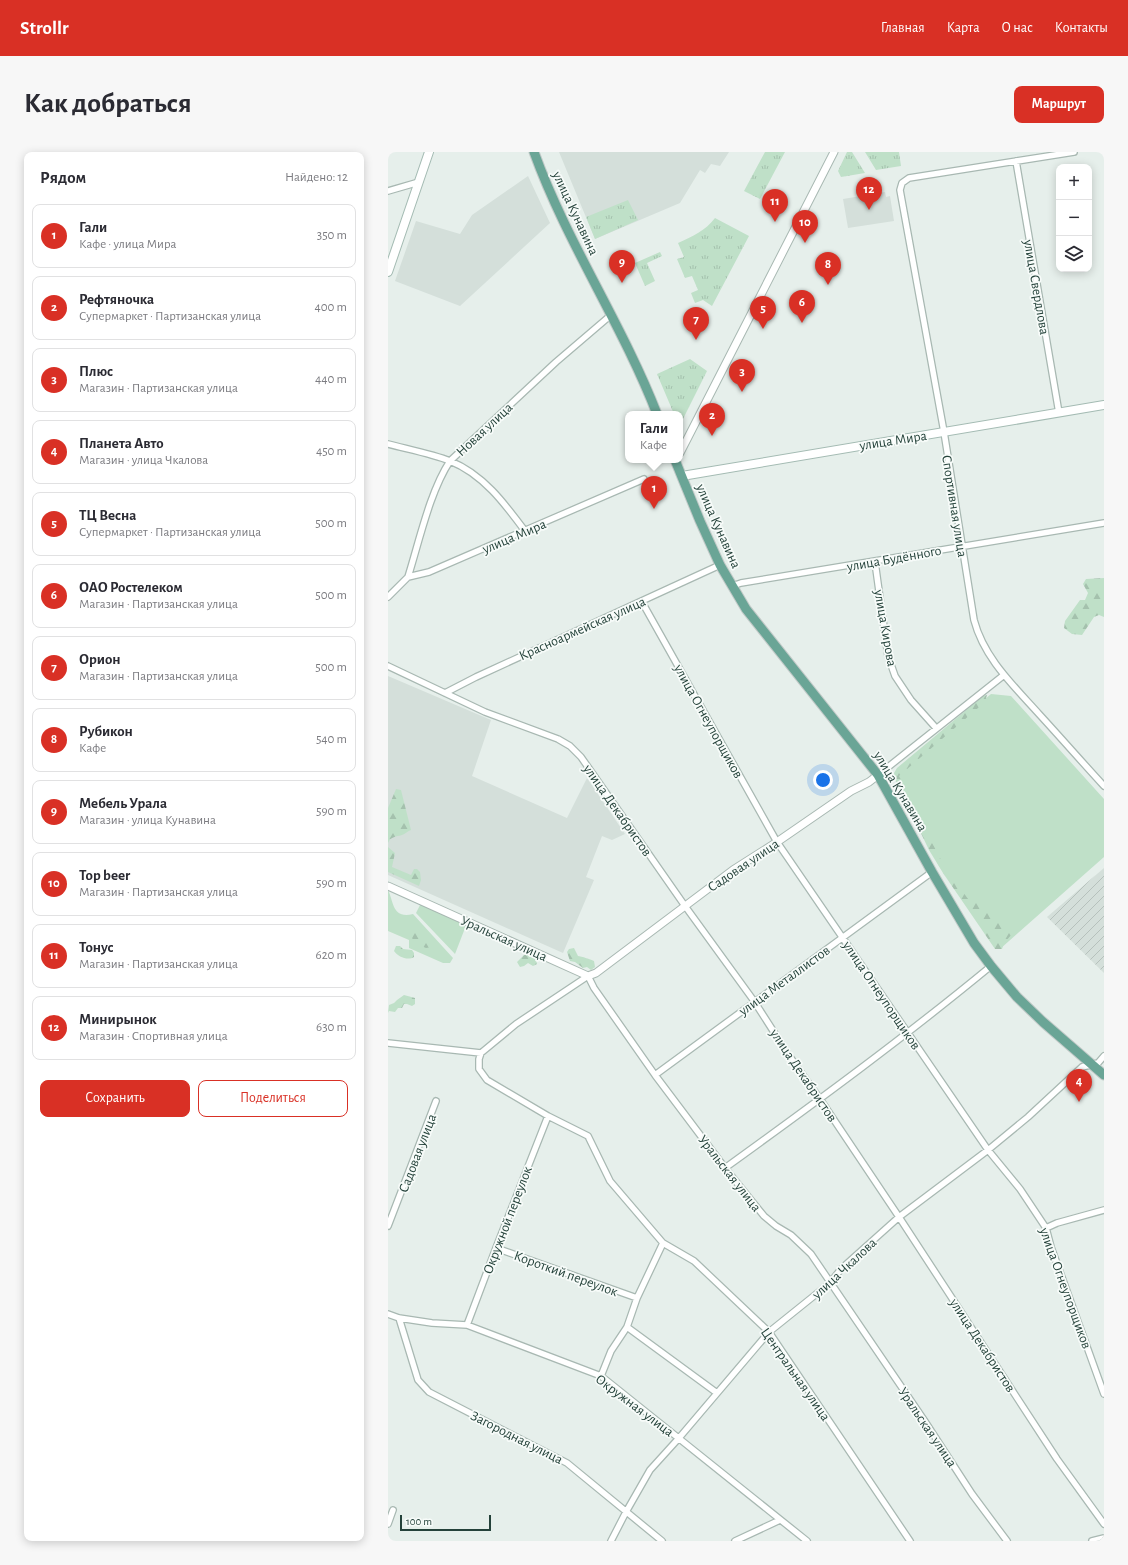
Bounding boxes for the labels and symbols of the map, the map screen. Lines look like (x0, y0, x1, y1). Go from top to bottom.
street label: улица Кунавина (549, 168, 601, 258)
pin: 12 (856, 177, 882, 210)
pin: 11 (762, 189, 788, 222)
pin: 10 (792, 210, 818, 243)
street label: улица Свердлова (1021, 238, 1051, 336)
pin: 9 (609, 250, 635, 283)
pin: 8 (815, 252, 841, 285)
pin: 6 (789, 290, 815, 323)
pin: 5 (750, 296, 776, 329)
pin: 7 (683, 307, 709, 340)
pin: 3 (729, 359, 755, 392)
street label: Новая улица (454, 400, 516, 459)
pin: 2 (699, 403, 725, 436)
street label: улица Мира (858, 429, 928, 453)
street label: Спортивная улица (939, 454, 969, 559)
pin: 1 (641, 476, 667, 509)
street label: улица Кунавина (693, 481, 743, 571)
street label: улица Мира (479, 517, 549, 557)
street label: улица Будённого (845, 544, 943, 574)
street label: улица Кирова (871, 588, 899, 668)
street label: Красноармейская улица (517, 594, 648, 663)
street label: улица Огнеупорщиков (671, 661, 745, 781)
street label: улица Кунавина (870, 748, 930, 834)
street label: улица Декабристов (580, 761, 654, 859)
your location (813, 770, 833, 790)
street label: Садовая улица (705, 837, 782, 895)
street label: Уральская улица (458, 914, 550, 964)
street label: улица Огнеупорщиков (839, 938, 923, 1052)
street label: улица Металлистов (736, 943, 833, 1019)
street label: улица Декабристов (766, 1026, 839, 1124)
pin: 4 (1066, 1069, 1092, 1102)
street label: Садовая улица (397, 1112, 440, 1195)
street label: Уральская улица (695, 1133, 764, 1215)
street label: Окружной переулок (481, 1164, 535, 1276)
street label: улица Огнеупорщиков (1036, 1225, 1093, 1351)
street label: улица Чкалова (809, 1235, 880, 1303)
street label: Короткий переулок (512, 1249, 620, 1299)
street label: улица Декабристов (946, 1295, 1018, 1395)
street label: Центральная улица (758, 1325, 833, 1424)
street label: Окружная улица (593, 1372, 677, 1440)
street label: Уральская улица (895, 1385, 959, 1471)
street label: Загородная улица (468, 1409, 565, 1467)
scale bar (400, 1513, 491, 1532)

